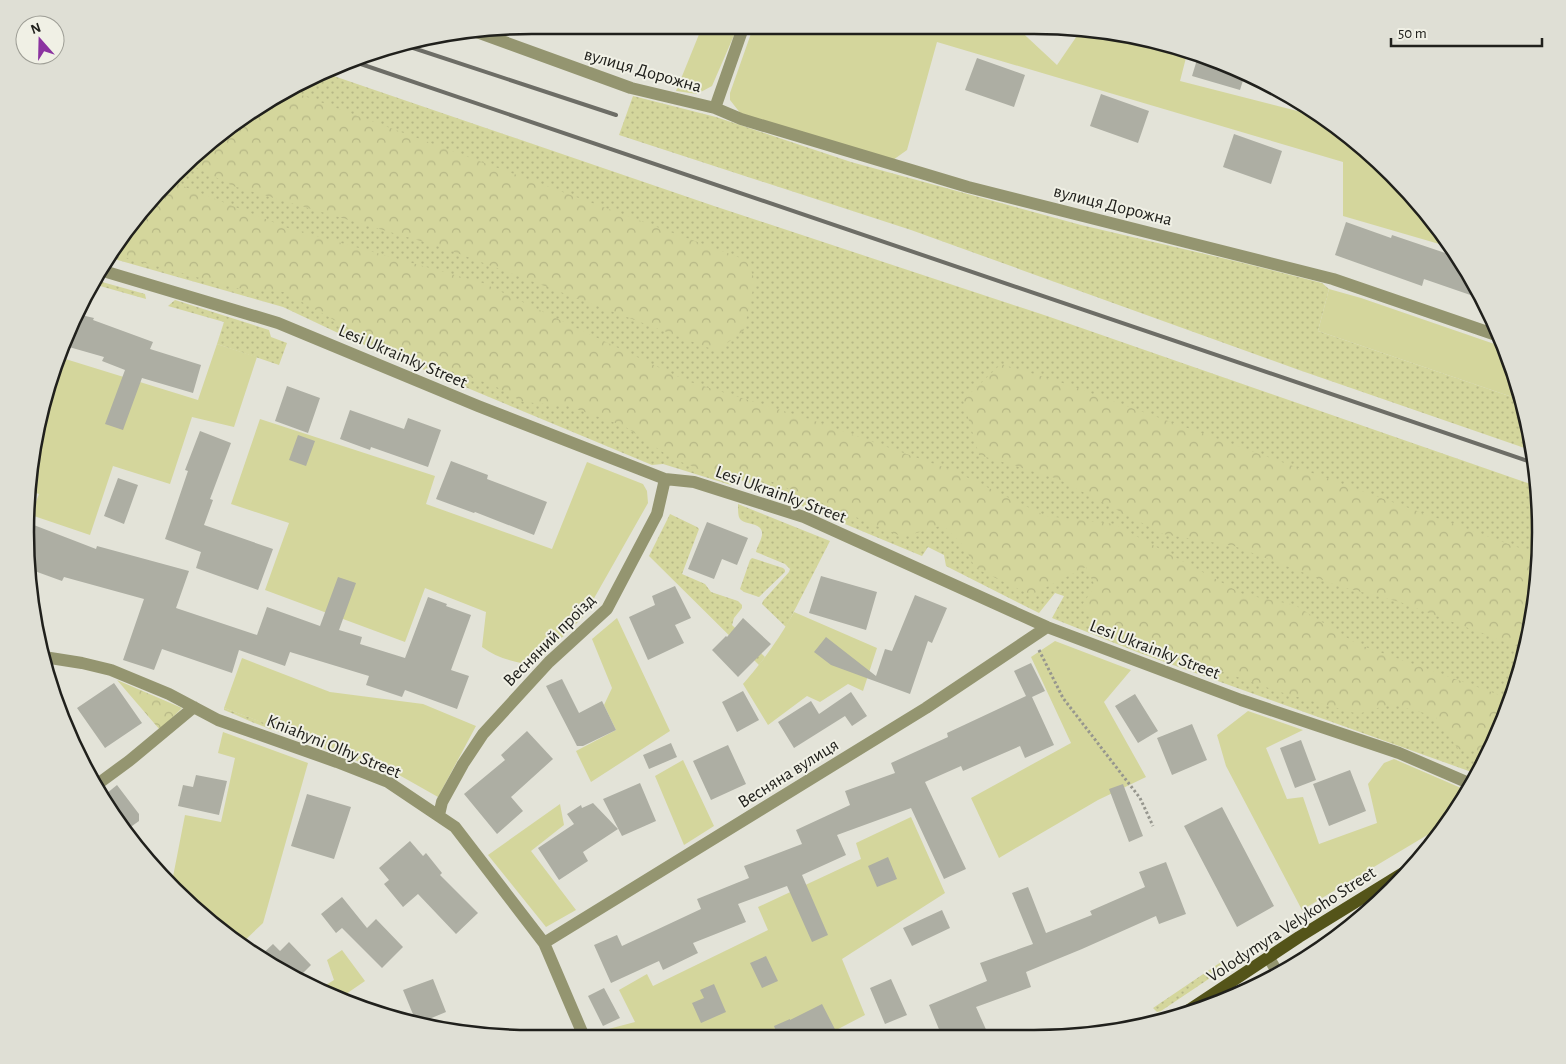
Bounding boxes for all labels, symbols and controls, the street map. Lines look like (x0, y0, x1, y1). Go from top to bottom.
north arrow (15, 15, 65, 65)
scale bar (1391, 15, 1542, 47)
text: N (29, 20, 43, 37)
text: 50 m (1398, 26, 1427, 41)
street label: вулиця Дорожна (582, 46, 704, 96)
street label: вулиця Дорожна (1052, 183, 1174, 229)
street label: Lesi Ukrainky Street (336, 322, 470, 392)
street label: Lesi Ukrainky Street (713, 463, 849, 527)
street label: Весняний проїзд (500, 591, 599, 690)
street label: Lesi Ukrainky Street (1087, 617, 1222, 683)
street label: Kniahyni Olhy Street (264, 712, 403, 782)
street label: Весняна вулиця (735, 736, 842, 812)
street label: Volodymyra Velykoho Street (1204, 863, 1379, 986)

